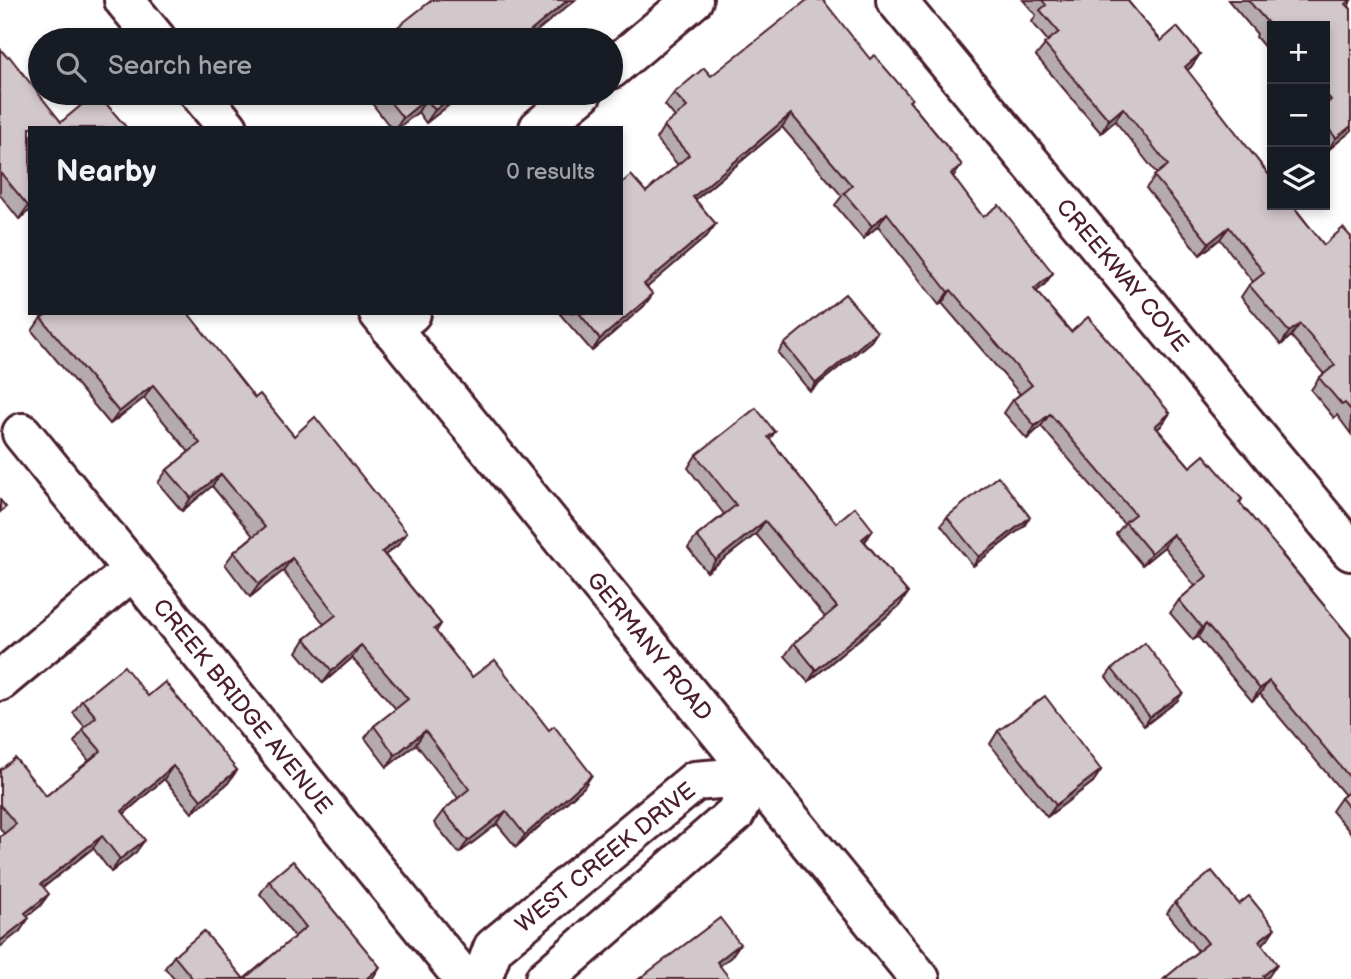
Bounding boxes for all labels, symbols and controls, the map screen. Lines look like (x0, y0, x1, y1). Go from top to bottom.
map controls (1267, 21, 1330, 210)
button: + (1267, 21, 1330, 84)
search box (28, 28, 623, 105)
icon: search (52, 48, 90, 86)
text: Search here (108, 51, 252, 82)
button: − (1267, 84, 1330, 147)
button: layers (1267, 147, 1330, 210)
text: Nearby (56, 154, 156, 190)
text: 0 results (506, 158, 595, 186)
street label: CREEKWAY COVE (1050, 193, 1194, 358)
street label: GERMANY ROAD (581, 566, 718, 727)
street label: CREEK BRIDGE AVENUE (147, 593, 338, 820)
street label: WEST CREEK DRIVE (510, 777, 701, 939)

